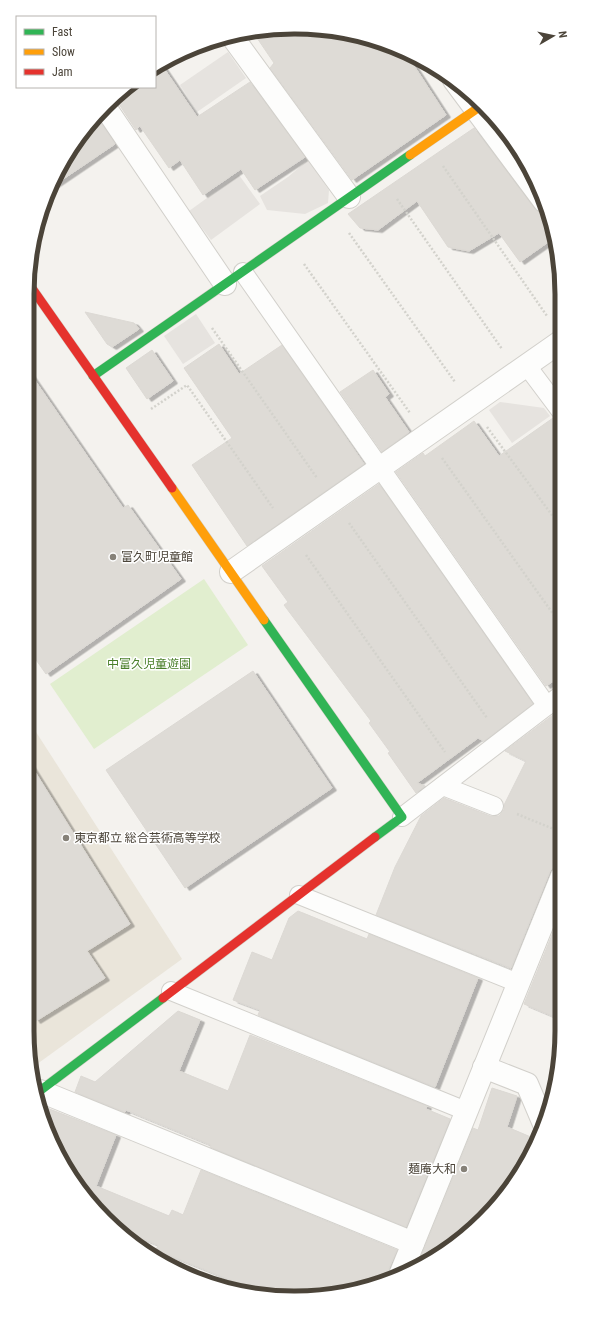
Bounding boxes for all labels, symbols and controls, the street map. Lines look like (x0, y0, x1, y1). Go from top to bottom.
legend (16, 16, 156, 88)
north arrow (533, 16, 573, 56)
text: Fast (52, 25, 73, 39)
text: N (555, 30, 569, 39)
text: Slow (52, 45, 75, 59)
text: Jam (52, 65, 73, 79)
place label: 富久町児童館 (121, 550, 193, 564)
marker: 富久町児童館 (108, 552, 118, 562)
park label: 中富久児童遊園 (107, 657, 191, 671)
place label: 東京都立 総合芸術高等学校 (74, 831, 221, 845)
marker: 東京都立 総合芸術高等学校 (61, 833, 71, 843)
place label: 麺庵大和 (408, 1162, 456, 1176)
marker: 麺庵大和 (459, 1164, 469, 1174)

